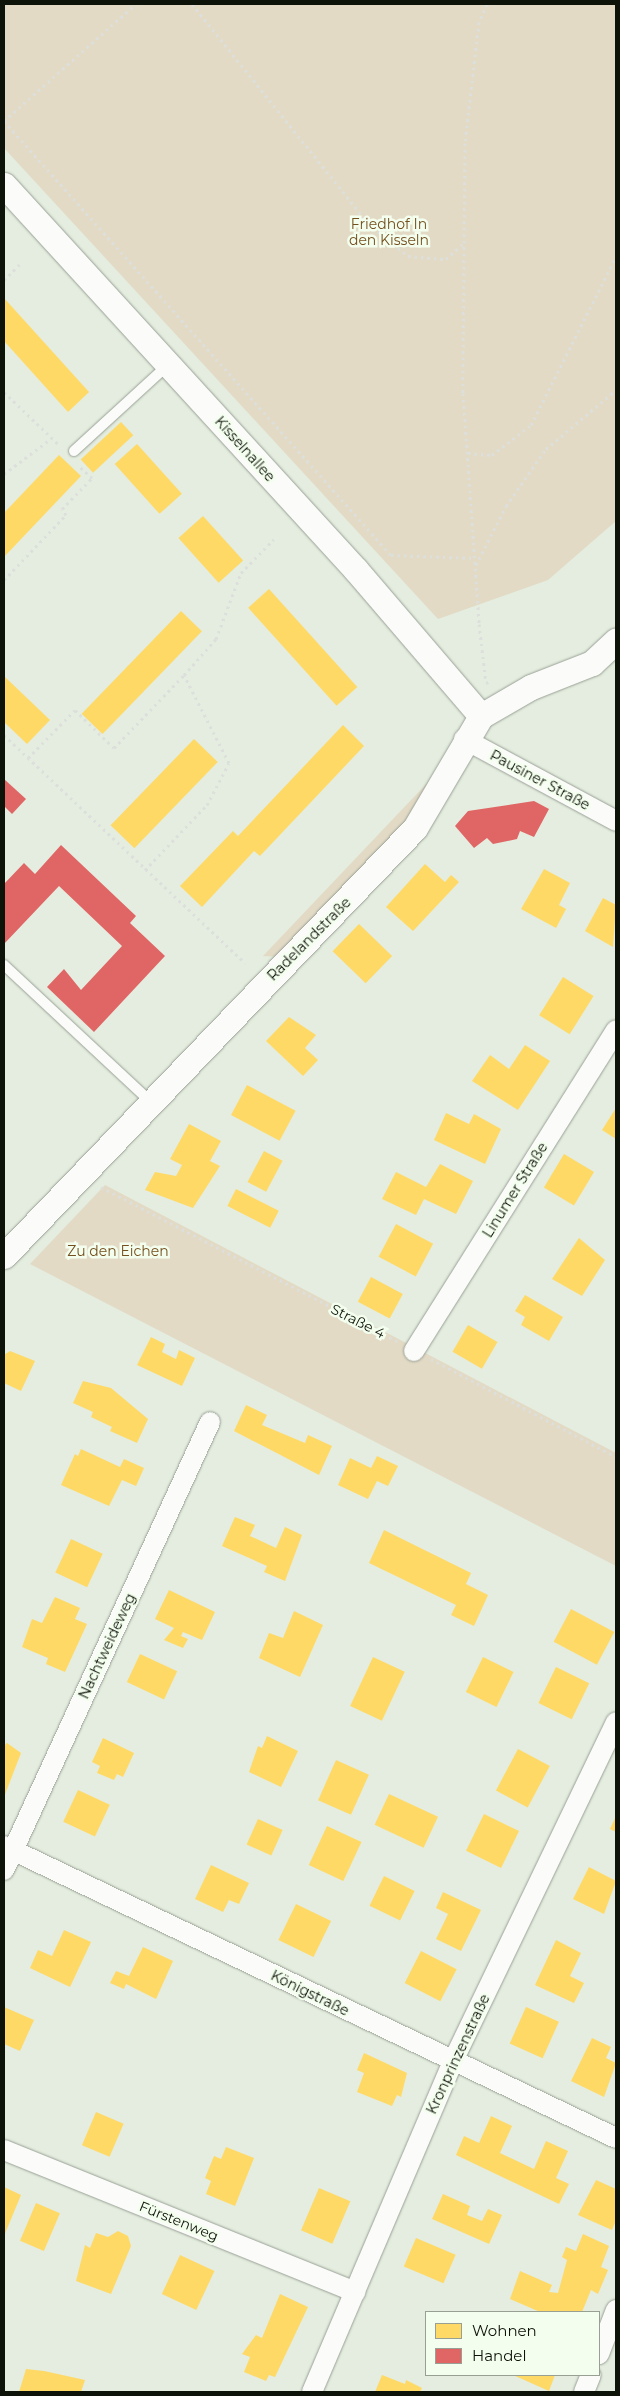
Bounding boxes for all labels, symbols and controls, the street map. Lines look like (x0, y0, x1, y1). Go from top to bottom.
park label: Friedhof In den Kisseln (349, 216, 429, 248)
street label: Kisselnallee (211, 413, 279, 485)
street label: Pausiner Straße (487, 747, 593, 813)
street label: Radelandstraße (264, 894, 354, 984)
street label: Linumer Straße (479, 1139, 551, 1241)
park label: Zu den Eichen (67, 1243, 169, 1259)
street label: Straße 4 (328, 1300, 388, 1342)
street label: Nachtweideweg (75, 1590, 139, 1702)
street label: Königstraße (268, 1967, 352, 2019)
street label: Kronprinzenstraße (423, 1991, 493, 2117)
street label: Fürstenweg (137, 2198, 221, 2244)
legend (425, 2311, 600, 2376)
text: Wohnen (472, 2321, 537, 2340)
text: Handel (472, 2346, 526, 2365)

